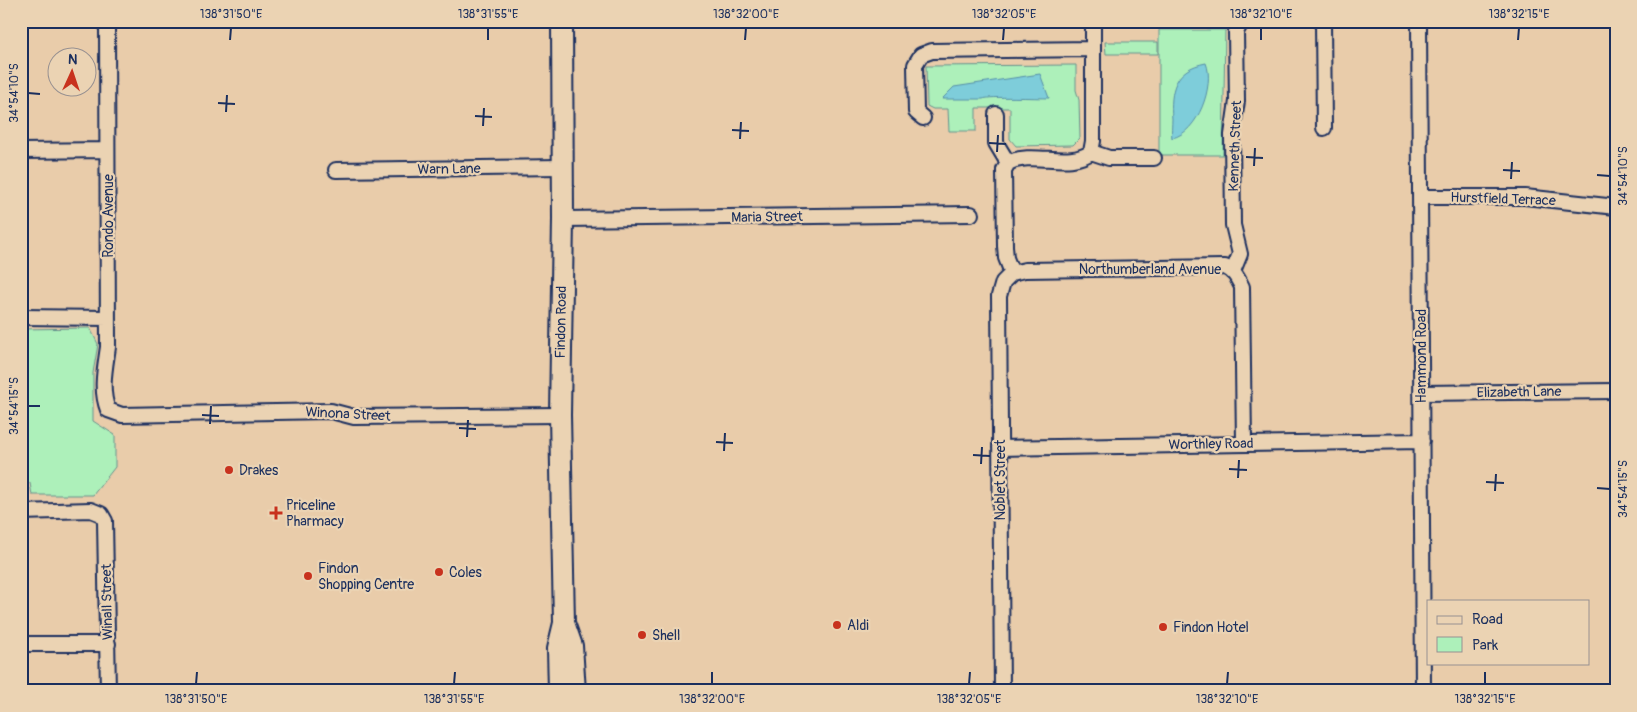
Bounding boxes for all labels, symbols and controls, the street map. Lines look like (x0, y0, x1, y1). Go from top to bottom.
text: 138°31'50"E (200, 7, 262, 22)
text: 138°31'55"E (458, 7, 518, 22)
text: 138°32'00"E (713, 7, 779, 22)
text: 138°32'05"E (972, 7, 1036, 22)
text: 138°32'10"E (1230, 7, 1292, 22)
text: 138°32'15"E (1489, 7, 1549, 22)
north arrow (48, 48, 98, 98)
text: N (67, 51, 78, 68)
text: 34°54'10"S (7, 63, 22, 123)
street label: Kenneth Street (1225, 100, 1245, 192)
text: 34°54'10"S (1616, 146, 1631, 206)
street label: Warn Lane (417, 160, 481, 178)
street label: Rondo Avenue (100, 174, 117, 258)
street label: Hurstfield Terrace (1450, 189, 1556, 209)
street label: Maria Street (731, 208, 803, 226)
street label: Northumberland Avenue (1079, 261, 1221, 278)
street label: Findon Road (552, 285, 570, 358)
street label: Hammond Road (1413, 309, 1430, 403)
text: 34°54'15"S (7, 377, 22, 435)
street label: Elizabeth Lane (1476, 383, 1562, 401)
street label: Winona Street (305, 403, 391, 425)
street label: Worthley Road (1168, 435, 1254, 453)
street label: Noblet Street (992, 439, 1009, 520)
text: 34°54'15"S (1616, 460, 1631, 518)
place label: Drakes (239, 462, 279, 479)
marker: Drakes (223, 464, 235, 476)
place label: Priceline Pharmacy (286, 497, 344, 530)
marker: Priceline Pharmacy (270, 507, 282, 519)
place label: Findon Shopping Centre (318, 560, 414, 593)
street label: Winall Street (98, 563, 116, 640)
place label: Coles (449, 564, 482, 581)
marker: Coles (433, 566, 445, 578)
marker: Findon Shopping Centre (302, 570, 314, 582)
legend (1427, 600, 1590, 664)
text: Road (1472, 610, 1503, 629)
place label: Aldi (847, 617, 869, 634)
marker: Aldi (831, 619, 843, 631)
place label: Findon Hotel (1173, 619, 1249, 636)
marker: Findon Hotel (1157, 621, 1169, 633)
place label: Shell (652, 627, 680, 644)
marker: Shell (636, 629, 648, 641)
text: Park (1472, 636, 1499, 655)
text: 138°31'50"E (165, 692, 227, 707)
text: 138°31'55"E (424, 692, 484, 707)
text: 138°32'00"E (679, 692, 745, 707)
text: 138°32'05"E (937, 692, 1001, 707)
text: 138°32'10"E (1196, 692, 1258, 707)
text: 138°32'15"E (1455, 692, 1515, 707)

